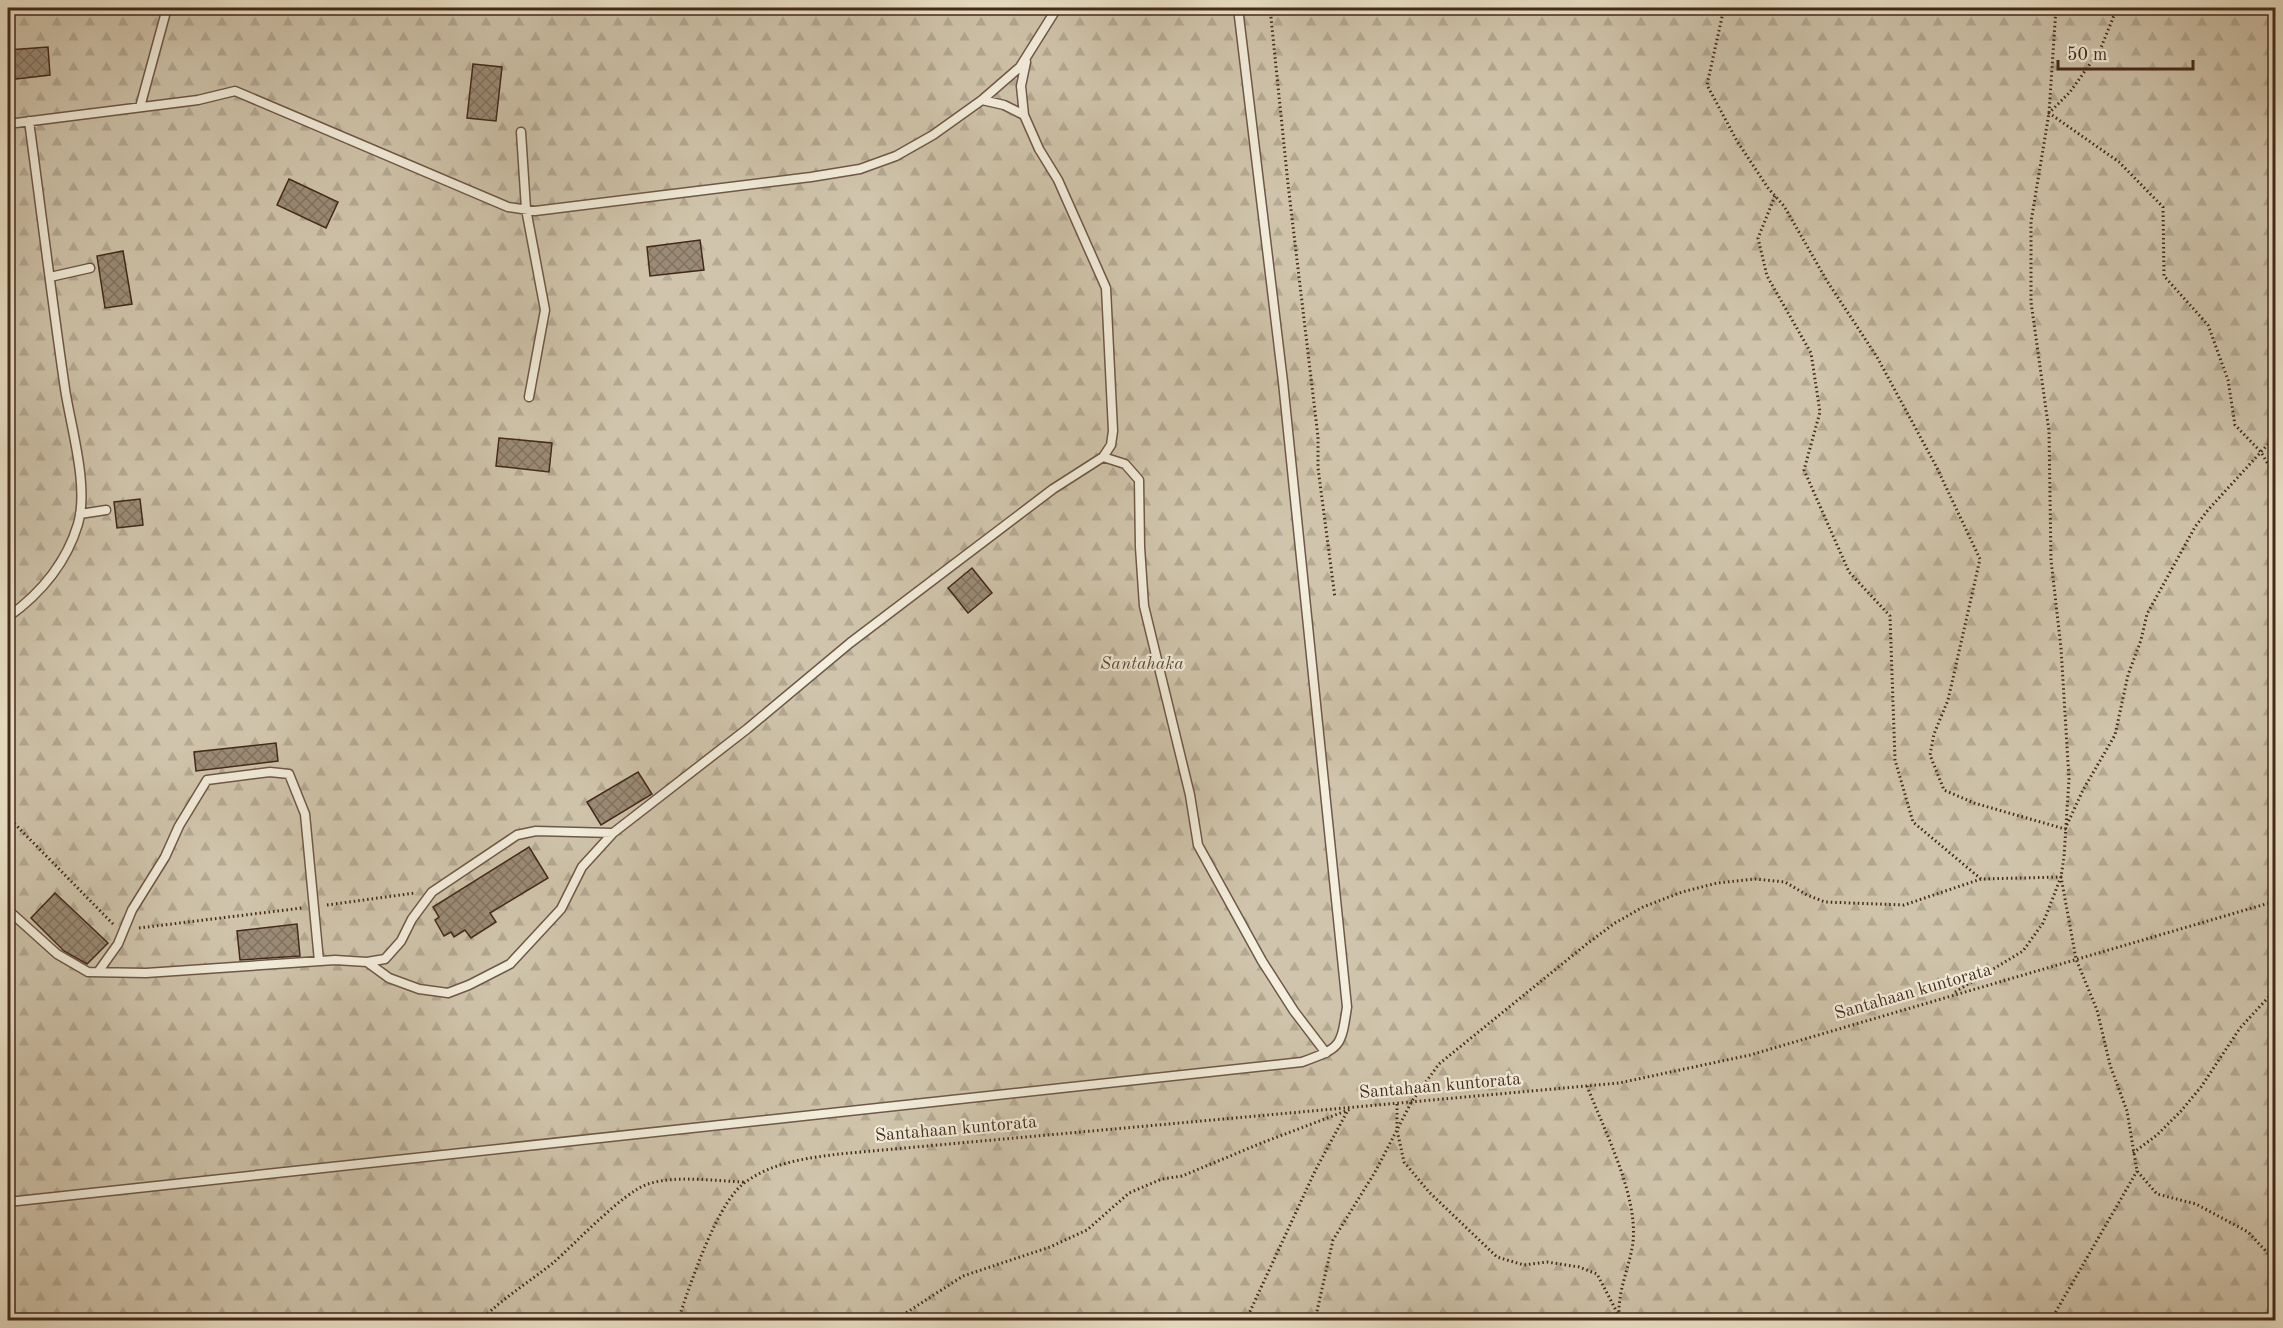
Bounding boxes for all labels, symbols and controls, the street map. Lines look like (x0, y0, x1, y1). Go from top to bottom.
scale bar (2058, 33, 2193, 71)
text: 50 m (2067, 46, 2107, 64)
park label: Santahaka (1100, 655, 1184, 673)
street label: Santahaan kuntorata (1832, 961, 1994, 1023)
street label: Santahaan kuntorata (1358, 1070, 1522, 1102)
street label: Santahaan kuntorata (874, 1113, 1038, 1145)

